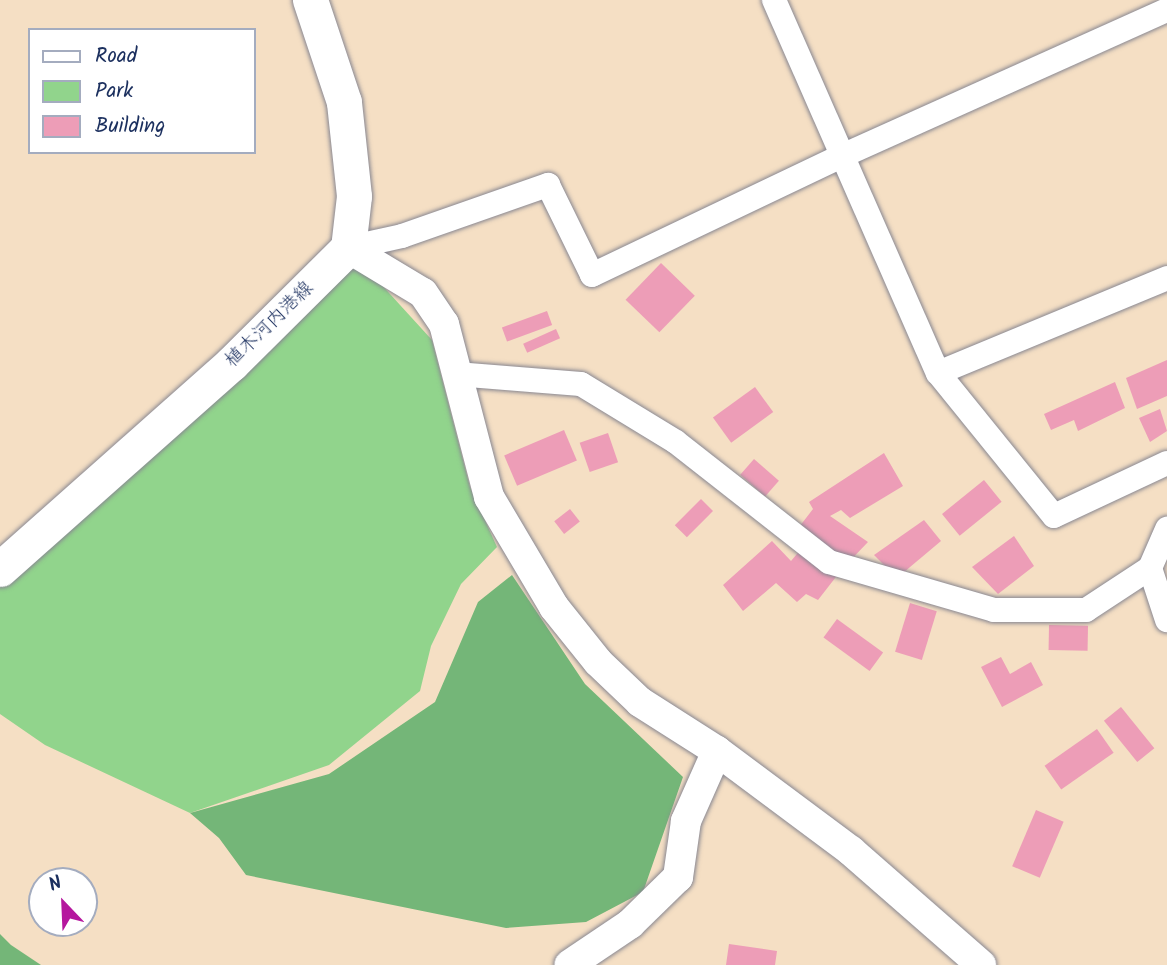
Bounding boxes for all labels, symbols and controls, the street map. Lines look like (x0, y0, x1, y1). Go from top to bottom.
legend (28, 28, 256, 154)
text: Road (95, 40, 137, 73)
text: Park (95, 75, 133, 108)
text: Building (95, 110, 165, 143)
street label: 植木河内港線 (221, 277, 319, 373)
north arrow (28, 867, 98, 937)
text: N (44, 868, 67, 901)

